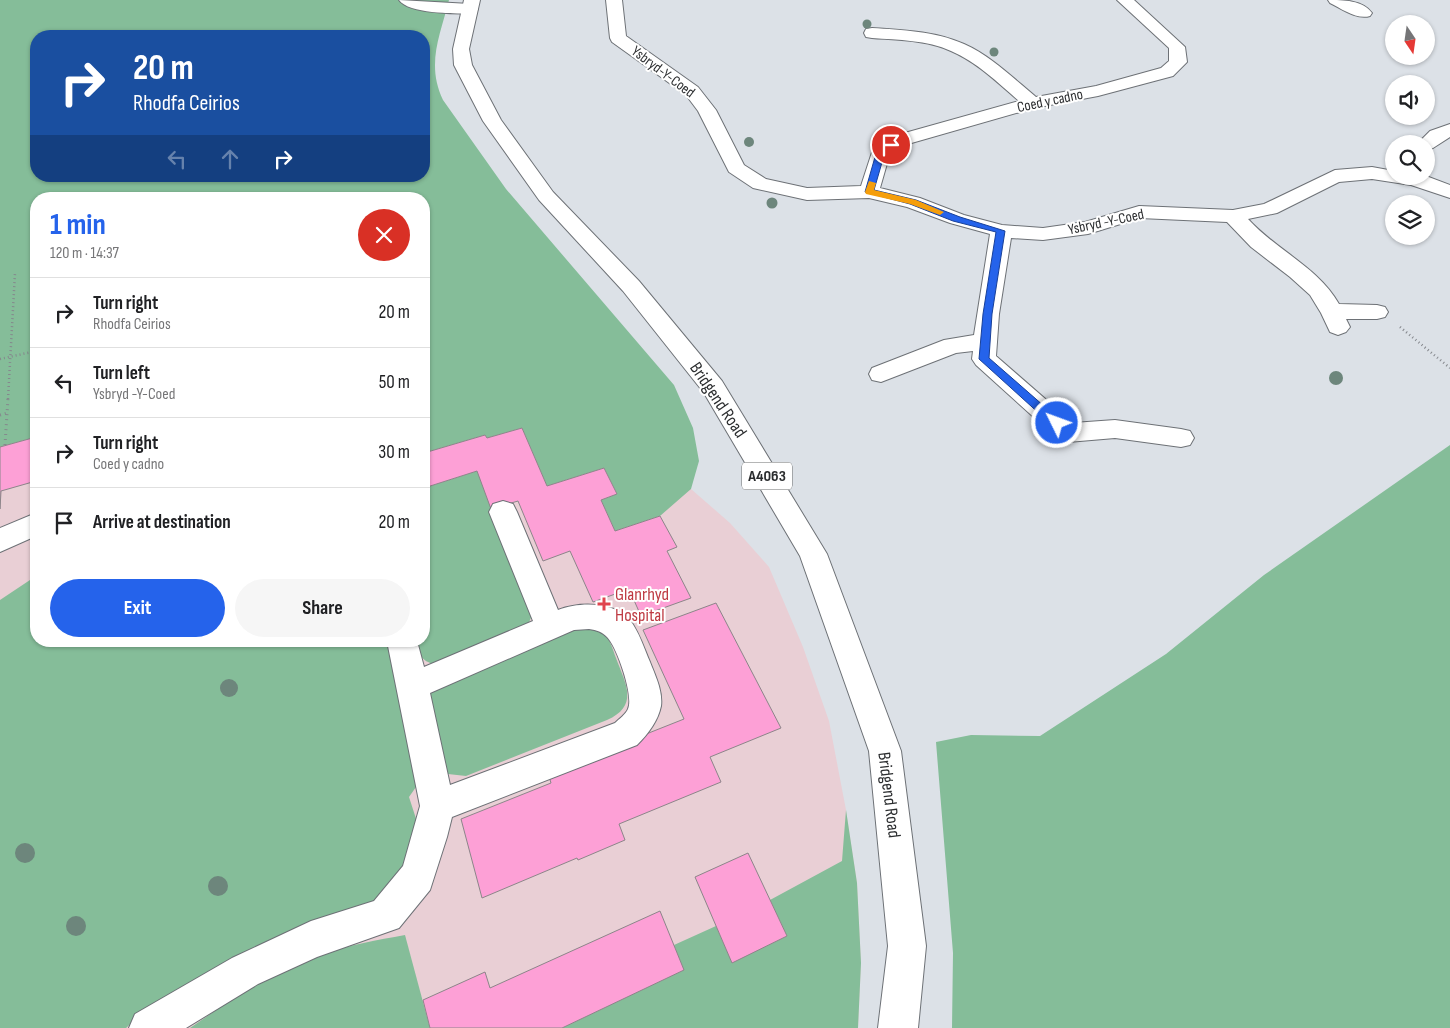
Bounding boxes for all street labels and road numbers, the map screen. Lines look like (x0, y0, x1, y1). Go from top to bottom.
street label: Ysbryd-Y-Coed (627, 42, 699, 102)
street label: Coed y cadno (1015, 85, 1085, 117)
street label: Ysbryd -Y-Coed (1066, 205, 1146, 239)
street label: Bridgend Road (685, 358, 751, 442)
road number: A4063 (742, 462, 792, 490)
street label: Bridgend Road (873, 751, 905, 839)

